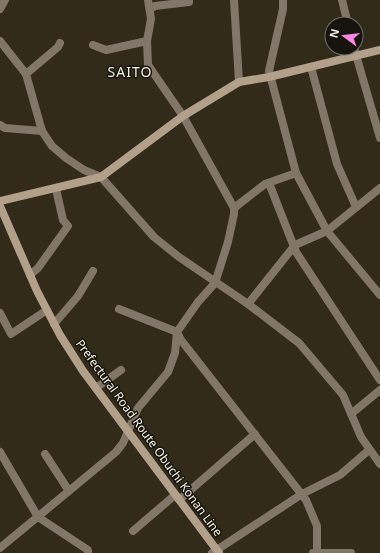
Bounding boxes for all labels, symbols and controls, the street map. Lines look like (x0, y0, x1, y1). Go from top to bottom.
north arrow (324, 16, 364, 56)
text: N (325, 27, 342, 40)
district label: SAITO (108, 62, 152, 81)
street label: Prefectural Road Route Obuchi Konan Line (72, 336, 227, 540)

